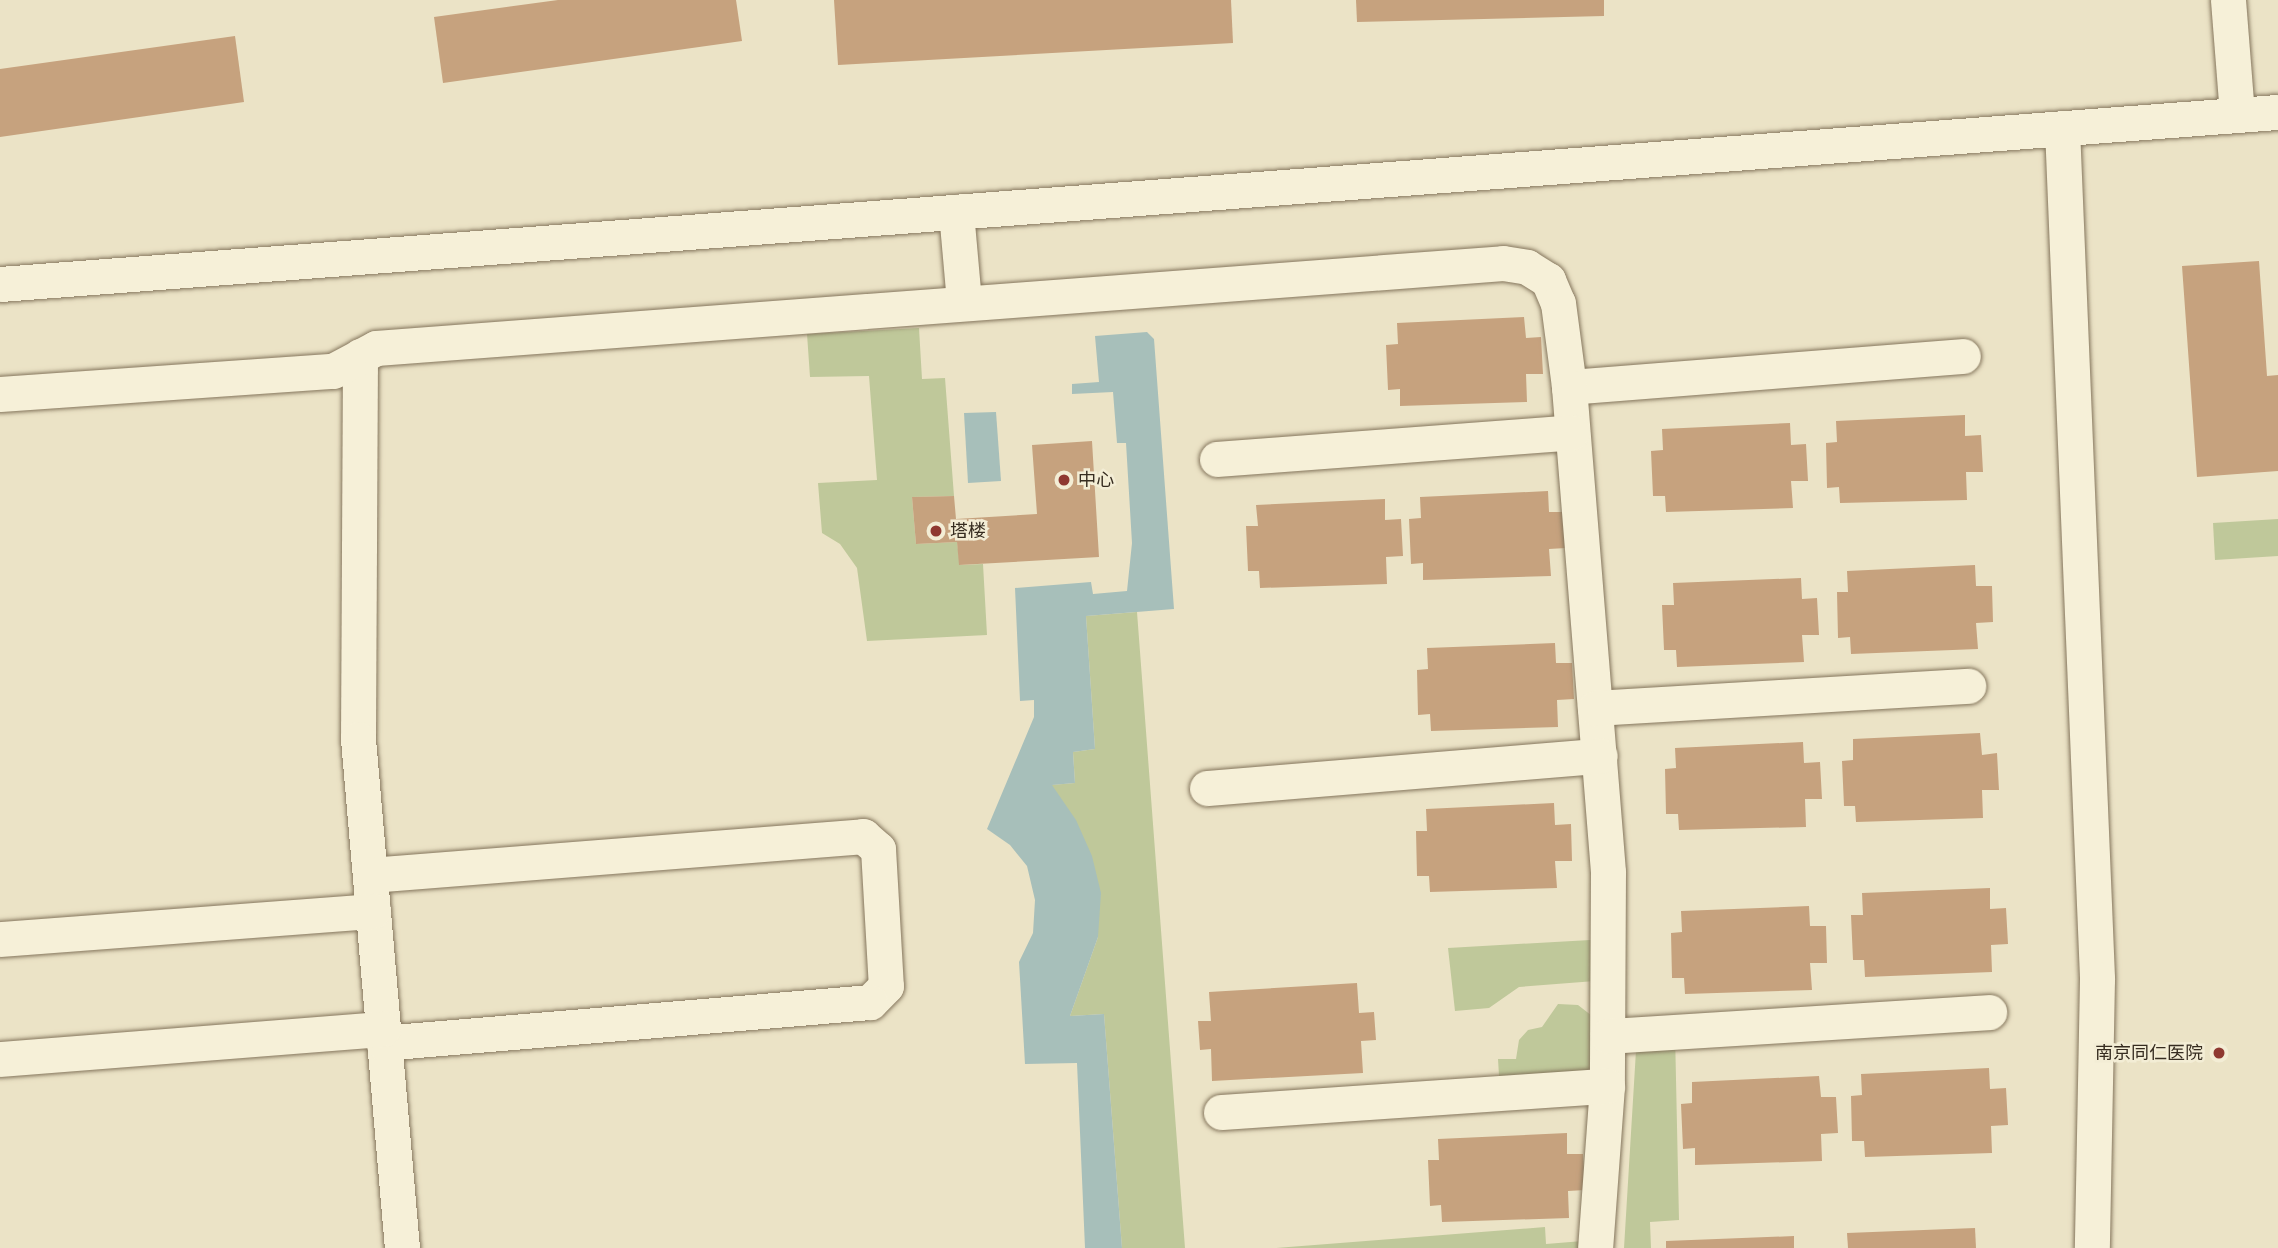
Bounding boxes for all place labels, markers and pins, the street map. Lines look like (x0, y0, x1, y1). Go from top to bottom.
place label: 中心 (1078, 469, 1114, 491)
marker: 中心 (1056, 472, 1072, 488)
place label: 塔楼 (950, 520, 986, 542)
marker: 塔楼 (928, 523, 944, 539)
place label: 南京同仁医院 (2095, 1042, 2203, 1064)
marker: 南京同仁医院 (2209, 1043, 2229, 1063)

